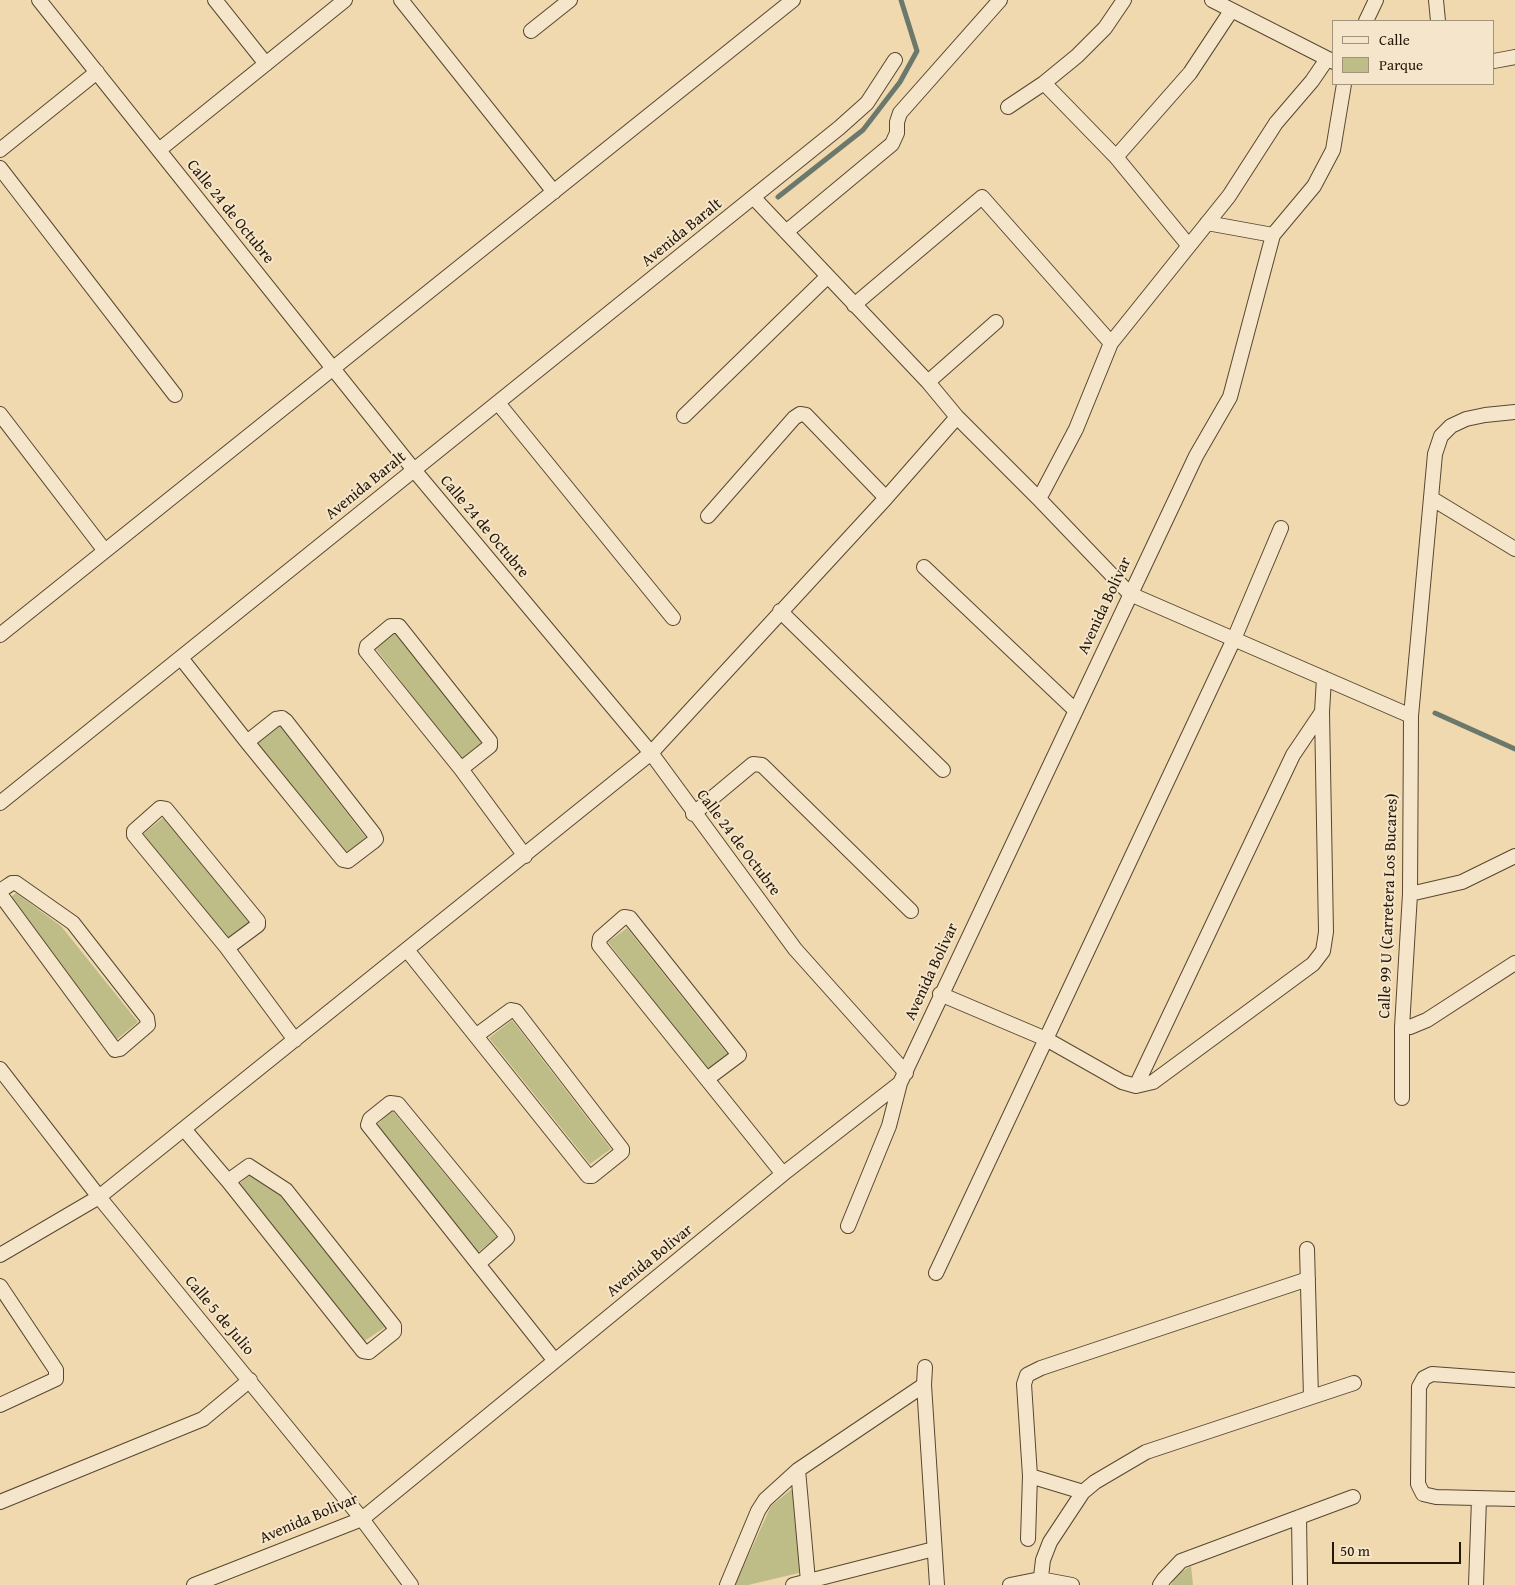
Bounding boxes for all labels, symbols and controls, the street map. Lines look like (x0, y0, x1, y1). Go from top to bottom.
legend (1332, 20, 1495, 85)
text: Calle (1379, 29, 1410, 50)
text: Parque (1379, 54, 1423, 75)
street label: Calle 24 de Octubre (182, 156, 278, 268)
street label: Avenida Baralt (638, 195, 726, 271)
street label: Avenida Baralt (322, 448, 410, 524)
street label: Calle 24 de Octubre (435, 472, 533, 582)
street label: Avenida Bolivar (1074, 554, 1136, 658)
street label: Calle 24 de Octubre (692, 786, 784, 900)
street label: Calle 99 U (Carretera Los Bucares) (1375, 793, 1403, 1019)
street label: Avenida Bolivar (901, 920, 963, 1024)
street label: Avenida Bolivar (603, 1220, 697, 1302)
street label: Calle 5 de Julio (180, 1272, 258, 1360)
street label: Avenida Bolivar (257, 1490, 361, 1548)
scale bar (1335, 1532, 1464, 1564)
text: 50 m (1340, 1540, 1370, 1561)

